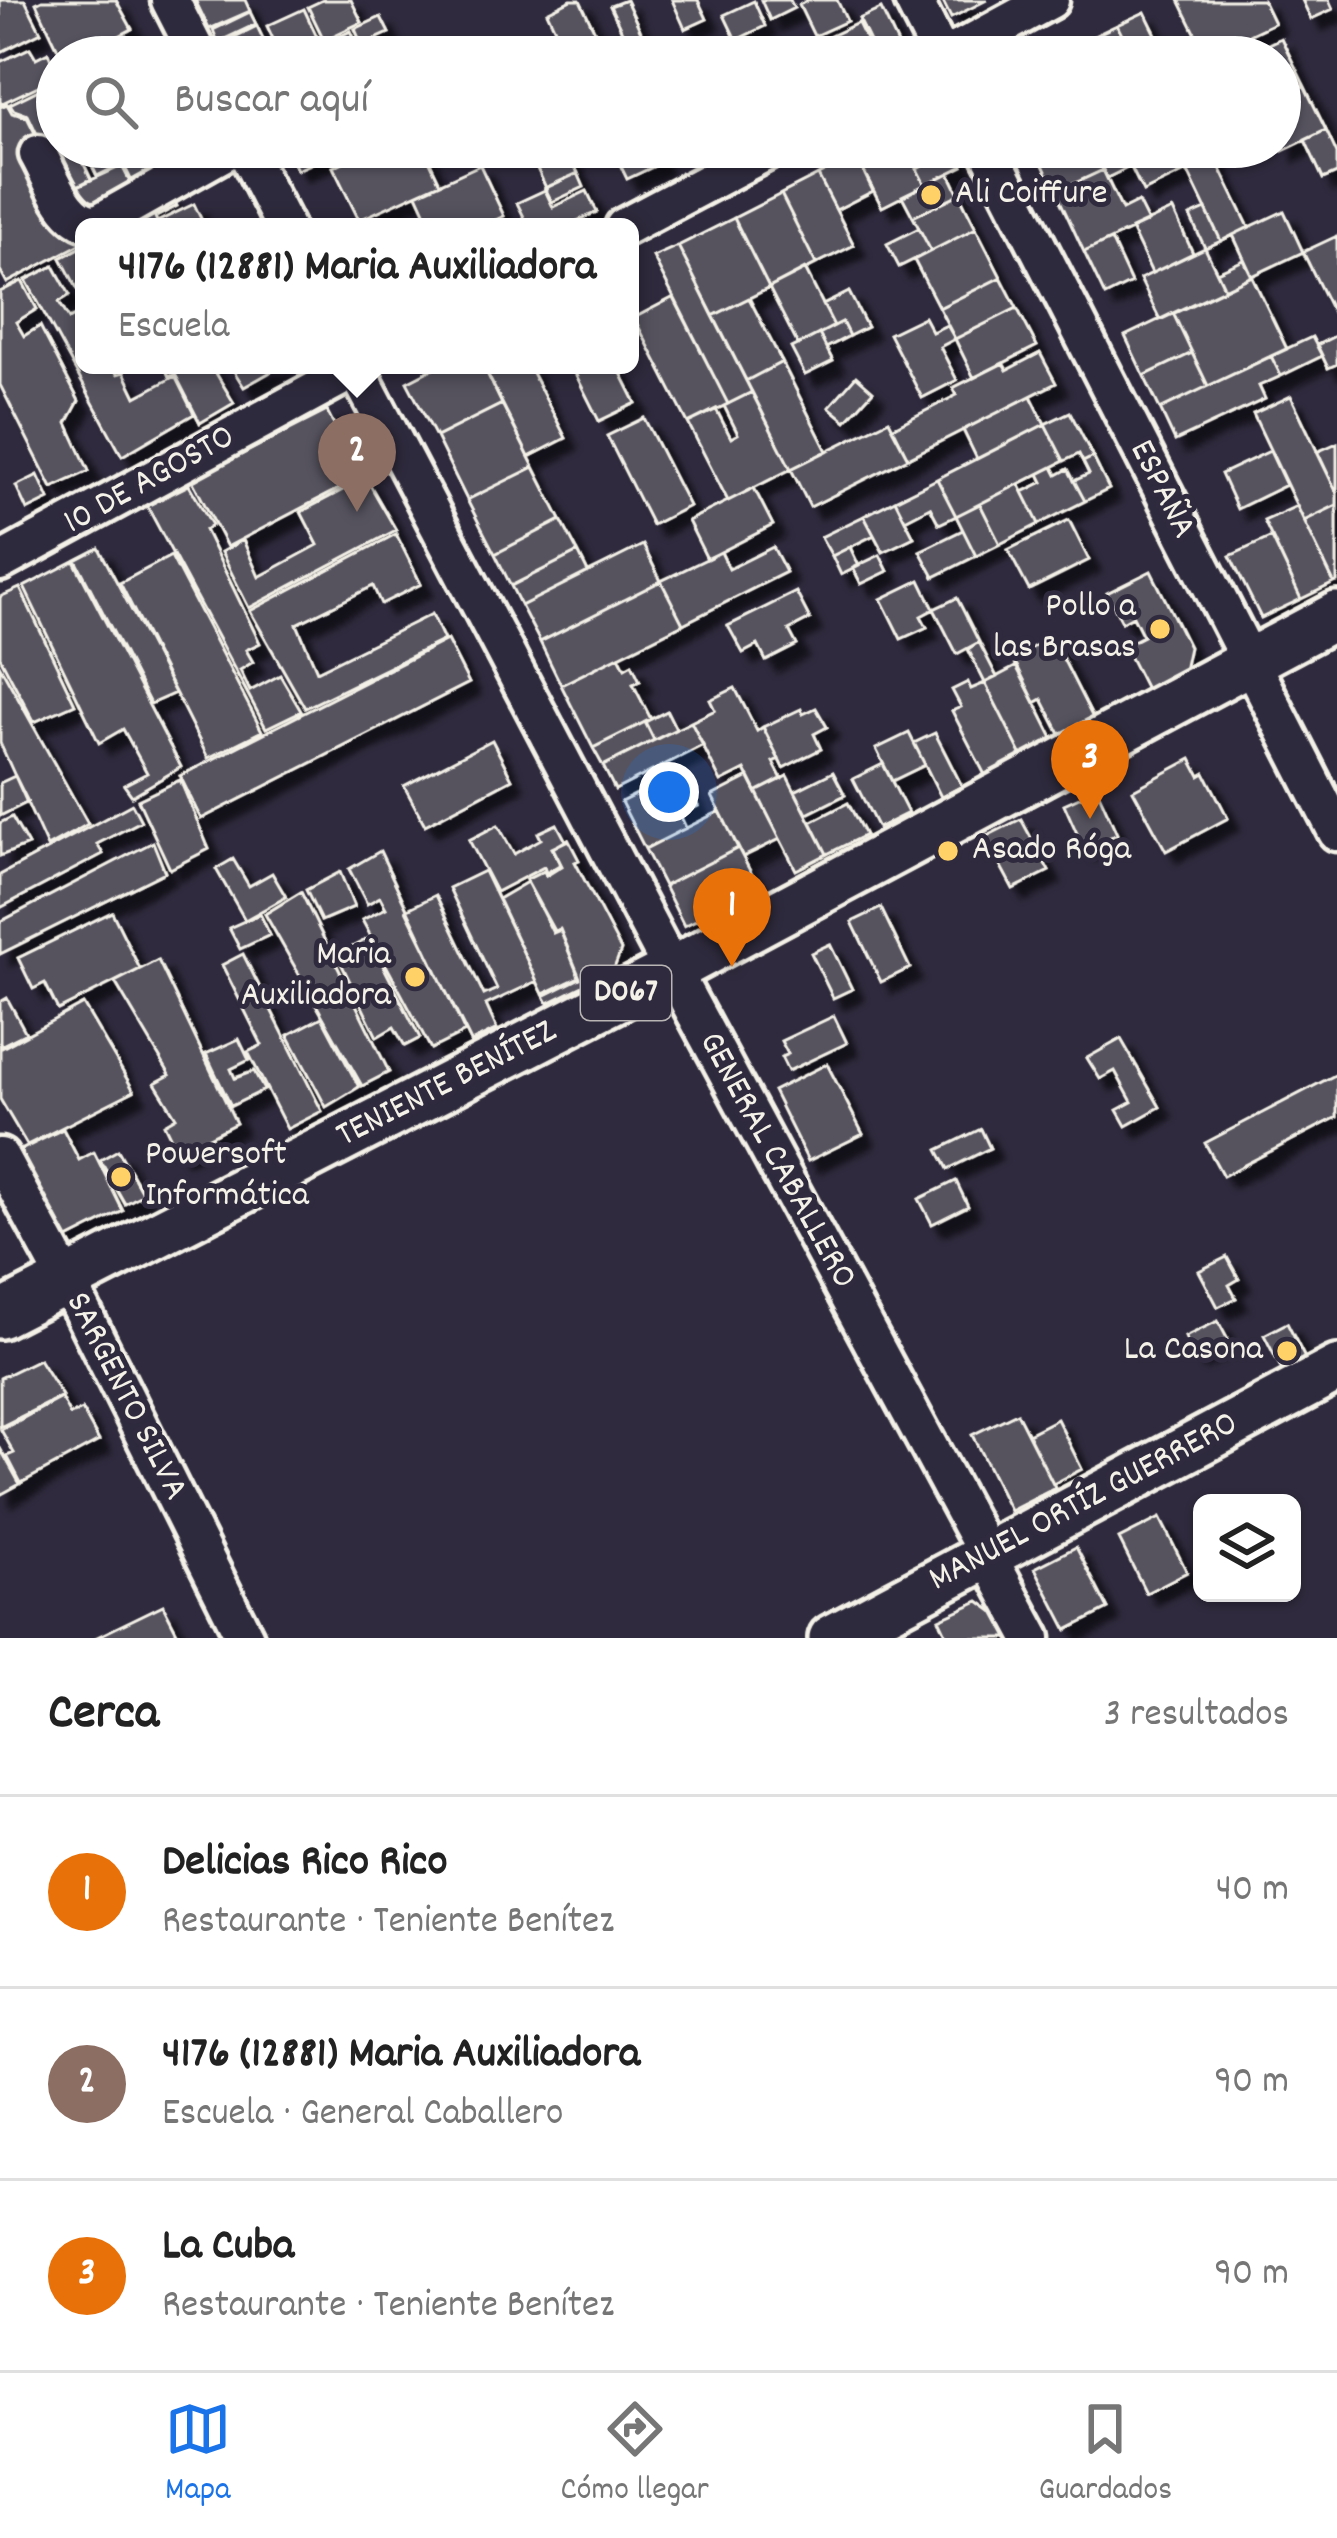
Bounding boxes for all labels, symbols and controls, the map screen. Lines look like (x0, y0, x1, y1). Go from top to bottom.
search box (36, 36, 1301, 168)
icon: search (78, 69, 144, 135)
text: Buscar aquí (174, 70, 369, 134)
place label: Ali Coiffure (955, 169, 1108, 221)
marker: Ali Coiffure (918, 182, 944, 208)
popup (75, 218, 639, 374)
text: 4176 (12881) Maria Auxiliadora (118, 237, 596, 301)
text: Escuela (118, 301, 229, 356)
street label: 10 DE AGOSTO (55, 413, 245, 549)
pin: 2 (318, 413, 396, 512)
street label: ESPAÑA (1114, 432, 1208, 548)
place label: Pollo a las Brasas (993, 582, 1137, 675)
marker: Pollo a las Brasas (1147, 616, 1173, 642)
pin: 3 (1051, 720, 1129, 819)
your location (639, 762, 699, 822)
place label: Asado Róga (972, 825, 1132, 877)
marker: Asado Róga (935, 838, 961, 864)
pin: 1 (693, 868, 771, 967)
place label: Maria Auxiliadora (241, 930, 392, 1023)
marker: Maria Auxiliadora (402, 964, 428, 990)
road number: D067 (581, 966, 671, 1020)
street label: TENIENTE BENÍTEZ (328, 1007, 566, 1163)
street label: GENERAL CABALLERO (684, 1023, 868, 1299)
place label: Powersoft Informática (145, 1130, 310, 1223)
marker: Powersoft Informática (108, 1164, 134, 1190)
street label: SARGENTO SILVA (50, 1284, 200, 1510)
place label: La Casona (1124, 1325, 1264, 1377)
marker: La Casona (1274, 1338, 1300, 1364)
street label: MANUEL ORTÍZ GUERRERO (920, 1399, 1248, 1607)
map controls (1193, 1494, 1301, 1602)
button: layers (1193, 1494, 1301, 1602)
text: Cerca (48, 1680, 159, 1752)
text: 3 resultados (1104, 1689, 1289, 1744)
text: Delicias Rico Rico (162, 1832, 447, 1896)
text: 1 (83, 1864, 91, 1919)
text: 40 m (1216, 1864, 1289, 1919)
text: Restaurante · Teniente Benítez (162, 1896, 614, 1951)
text: 4176 (12881) Maria Auxiliadora (162, 2024, 640, 2088)
text: 2 (78, 2056, 96, 2111)
text: 90 m (1214, 2056, 1289, 2111)
text: Escuela · General Caballero (162, 2088, 563, 2143)
text: La Cuba (162, 2216, 294, 2280)
text: 3 (78, 2248, 96, 2303)
text: 90 m (1214, 2248, 1289, 2303)
text: Restaurante · Teniente Benítez (162, 2280, 614, 2335)
tab: Mapa (165, 2396, 231, 2515)
tab: Cómo llegar (561, 2396, 709, 2515)
tab: Guardados (1039, 2396, 1172, 2515)

